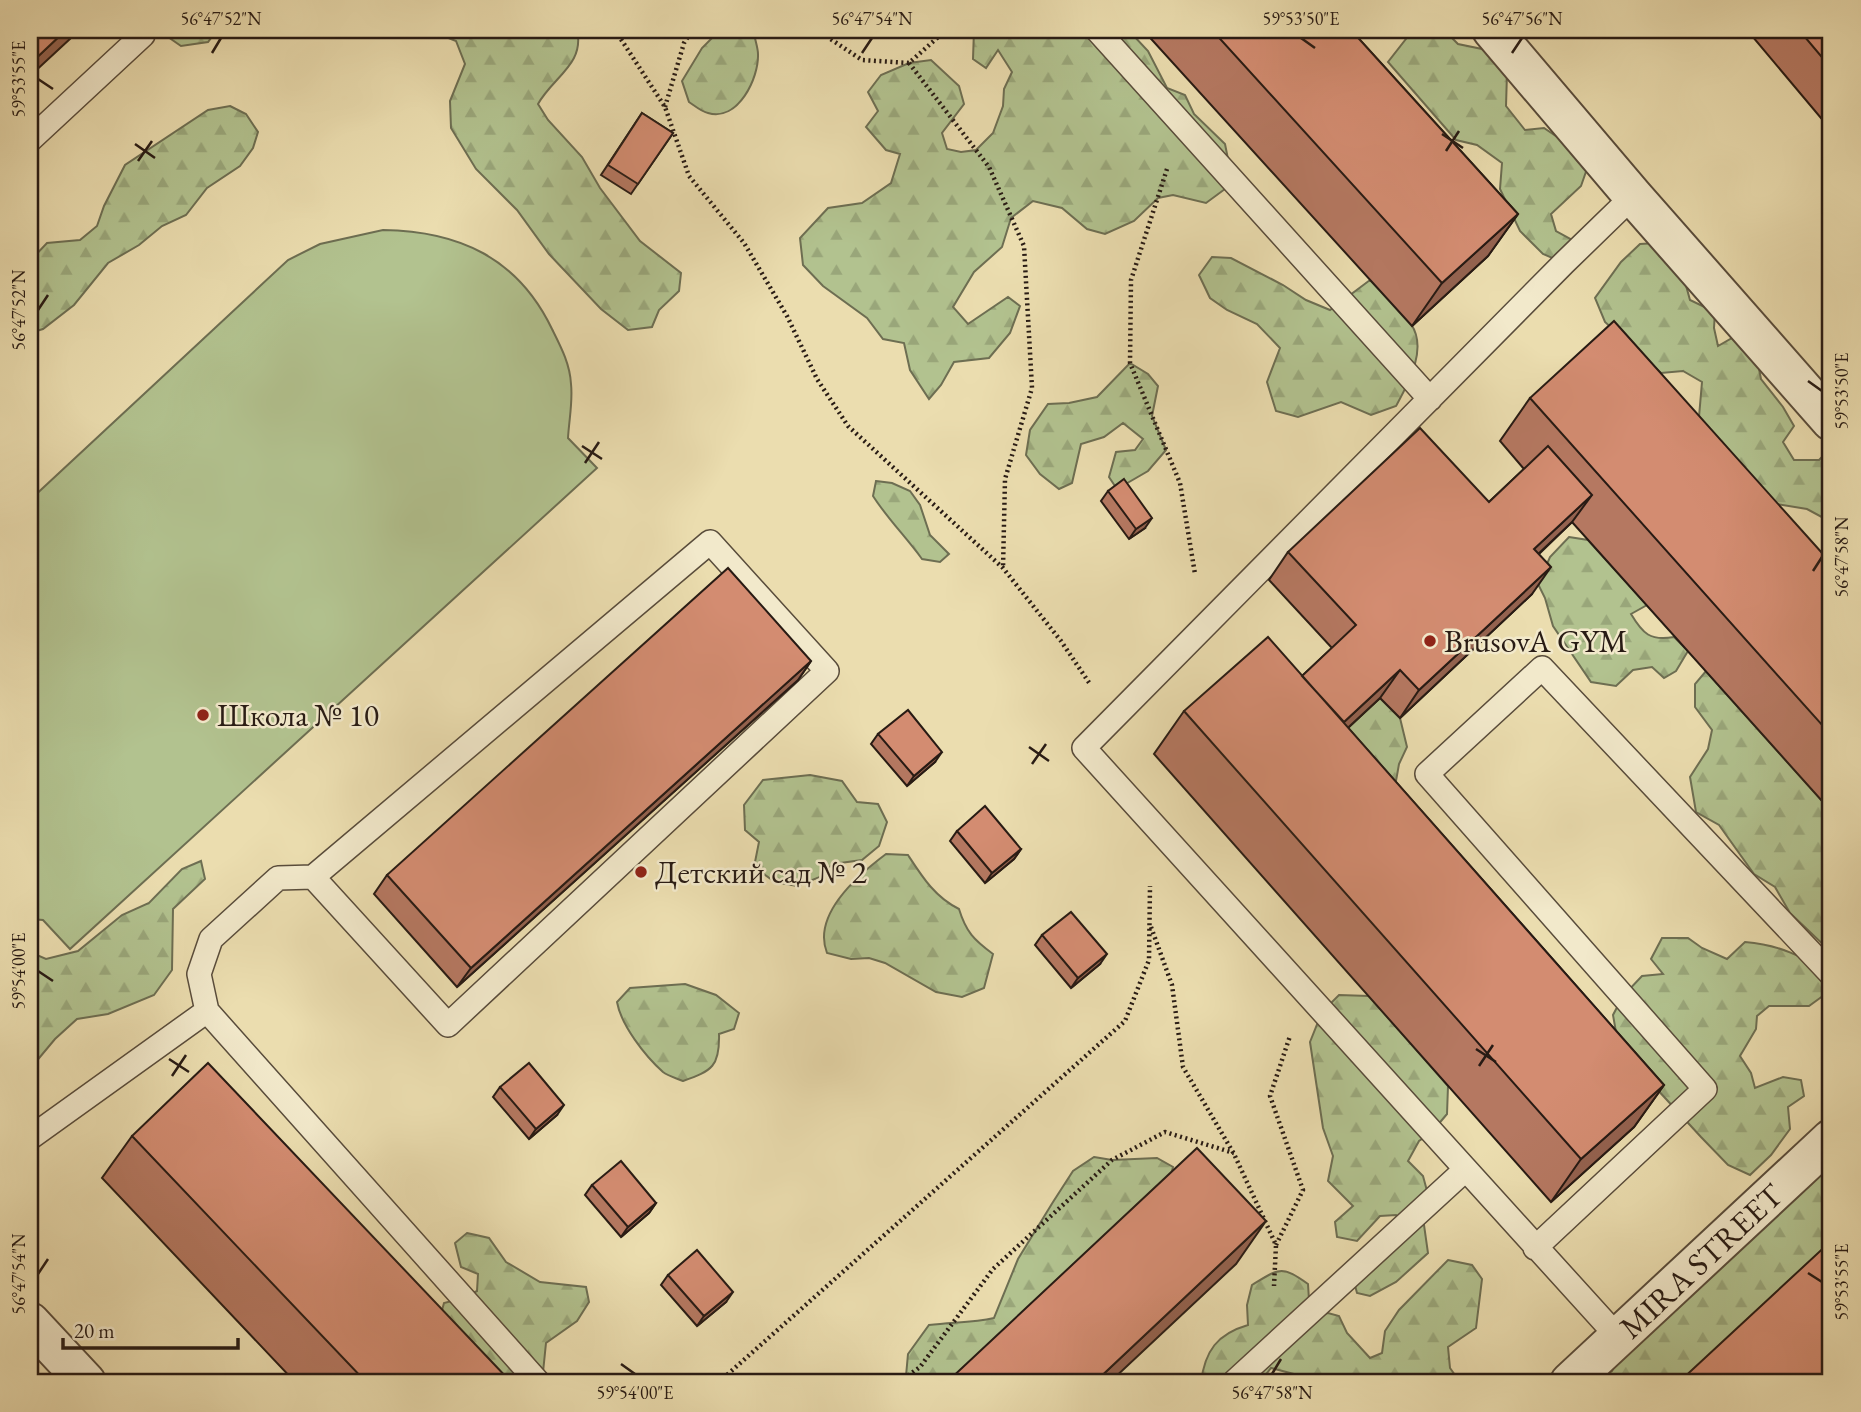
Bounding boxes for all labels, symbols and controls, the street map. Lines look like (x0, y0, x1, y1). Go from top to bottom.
text: 56°47'52"N (181, 7, 262, 30)
text: 56°47'54"N (832, 7, 913, 30)
text: 59°53'50"E (1263, 7, 1339, 30)
text: 56°47'56"N (1482, 7, 1563, 30)
text: 59°53'55"E (7, 41, 30, 117)
text: 56°47'52"N (7, 269, 30, 350)
text: 59°53'50"E (1830, 353, 1853, 429)
text: 56°47'58"N (1830, 516, 1853, 597)
place label: BrusovA GYM (1444, 620, 1628, 662)
marker: BrusovA GYM (1422, 633, 1438, 649)
place label: Школа № 10 (217, 694, 379, 736)
marker: Школа № 10 (195, 707, 211, 723)
place label: Детский сад № 2 (655, 851, 868, 893)
marker: Детский сад № 2 (633, 864, 649, 880)
text: 59°54'00"E (7, 933, 30, 1009)
street label: MIRA STREET (1610, 1174, 1792, 1348)
text: 56°47'54"N (7, 1233, 30, 1314)
text: 59°53'55"E (1830, 1244, 1853, 1320)
scale bar (63, 1307, 238, 1351)
text: 20 m (74, 1317, 115, 1344)
text: 59°54'00"E (597, 1381, 673, 1404)
text: 56°47'58"N (1232, 1381, 1313, 1404)

